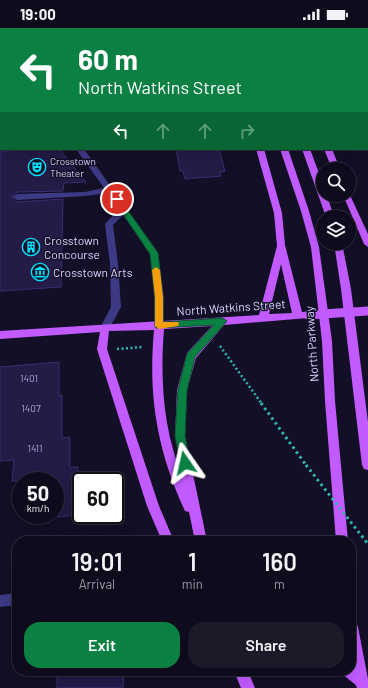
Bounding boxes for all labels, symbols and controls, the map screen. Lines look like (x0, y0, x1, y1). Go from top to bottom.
text: 19:00 (20, 5, 56, 23)
text: 60 m (78, 42, 138, 76)
icon: left (12, 44, 64, 96)
text: North Watkins Street (78, 76, 242, 98)
icon: left (110, 120, 132, 142)
icon: ahead (152, 120, 174, 142)
icon: ahead (194, 120, 216, 142)
icon: right (236, 120, 258, 142)
place label: Crosstown Theater (50, 155, 96, 179)
theatre icon: Crosstown Theater (27, 157, 47, 177)
map controls (316, 162, 356, 250)
button: search (316, 162, 356, 202)
pin (100, 182, 134, 216)
icon: arrive (106, 188, 128, 210)
button: layers (316, 210, 356, 250)
place label: Crosstown Concourse (44, 233, 100, 261)
building icon: Crosstown Concourse (21, 237, 41, 257)
museum icon: Crosstown Arts (30, 262, 50, 282)
place label: Crosstown Arts (53, 265, 133, 279)
street label: North Watkins Street (176, 296, 286, 318)
street label: North Parkway (301, 305, 321, 382)
house number: 1401 (20, 372, 38, 384)
house number: 1407 (21, 402, 41, 414)
house number: 1411 (27, 442, 43, 454)
position arrow (164, 442, 206, 484)
speed limit sign: 60 (72, 472, 124, 524)
text: 50 (27, 481, 49, 505)
text: km/h (27, 502, 49, 514)
text: 19:01 (71, 547, 123, 576)
text: 1 (188, 547, 197, 576)
text: 160 (262, 547, 297, 576)
text: Arrival (79, 576, 115, 592)
text: min (182, 576, 203, 592)
text: m (274, 576, 285, 592)
button: Exit (24, 622, 180, 668)
button: Share (188, 622, 344, 668)

